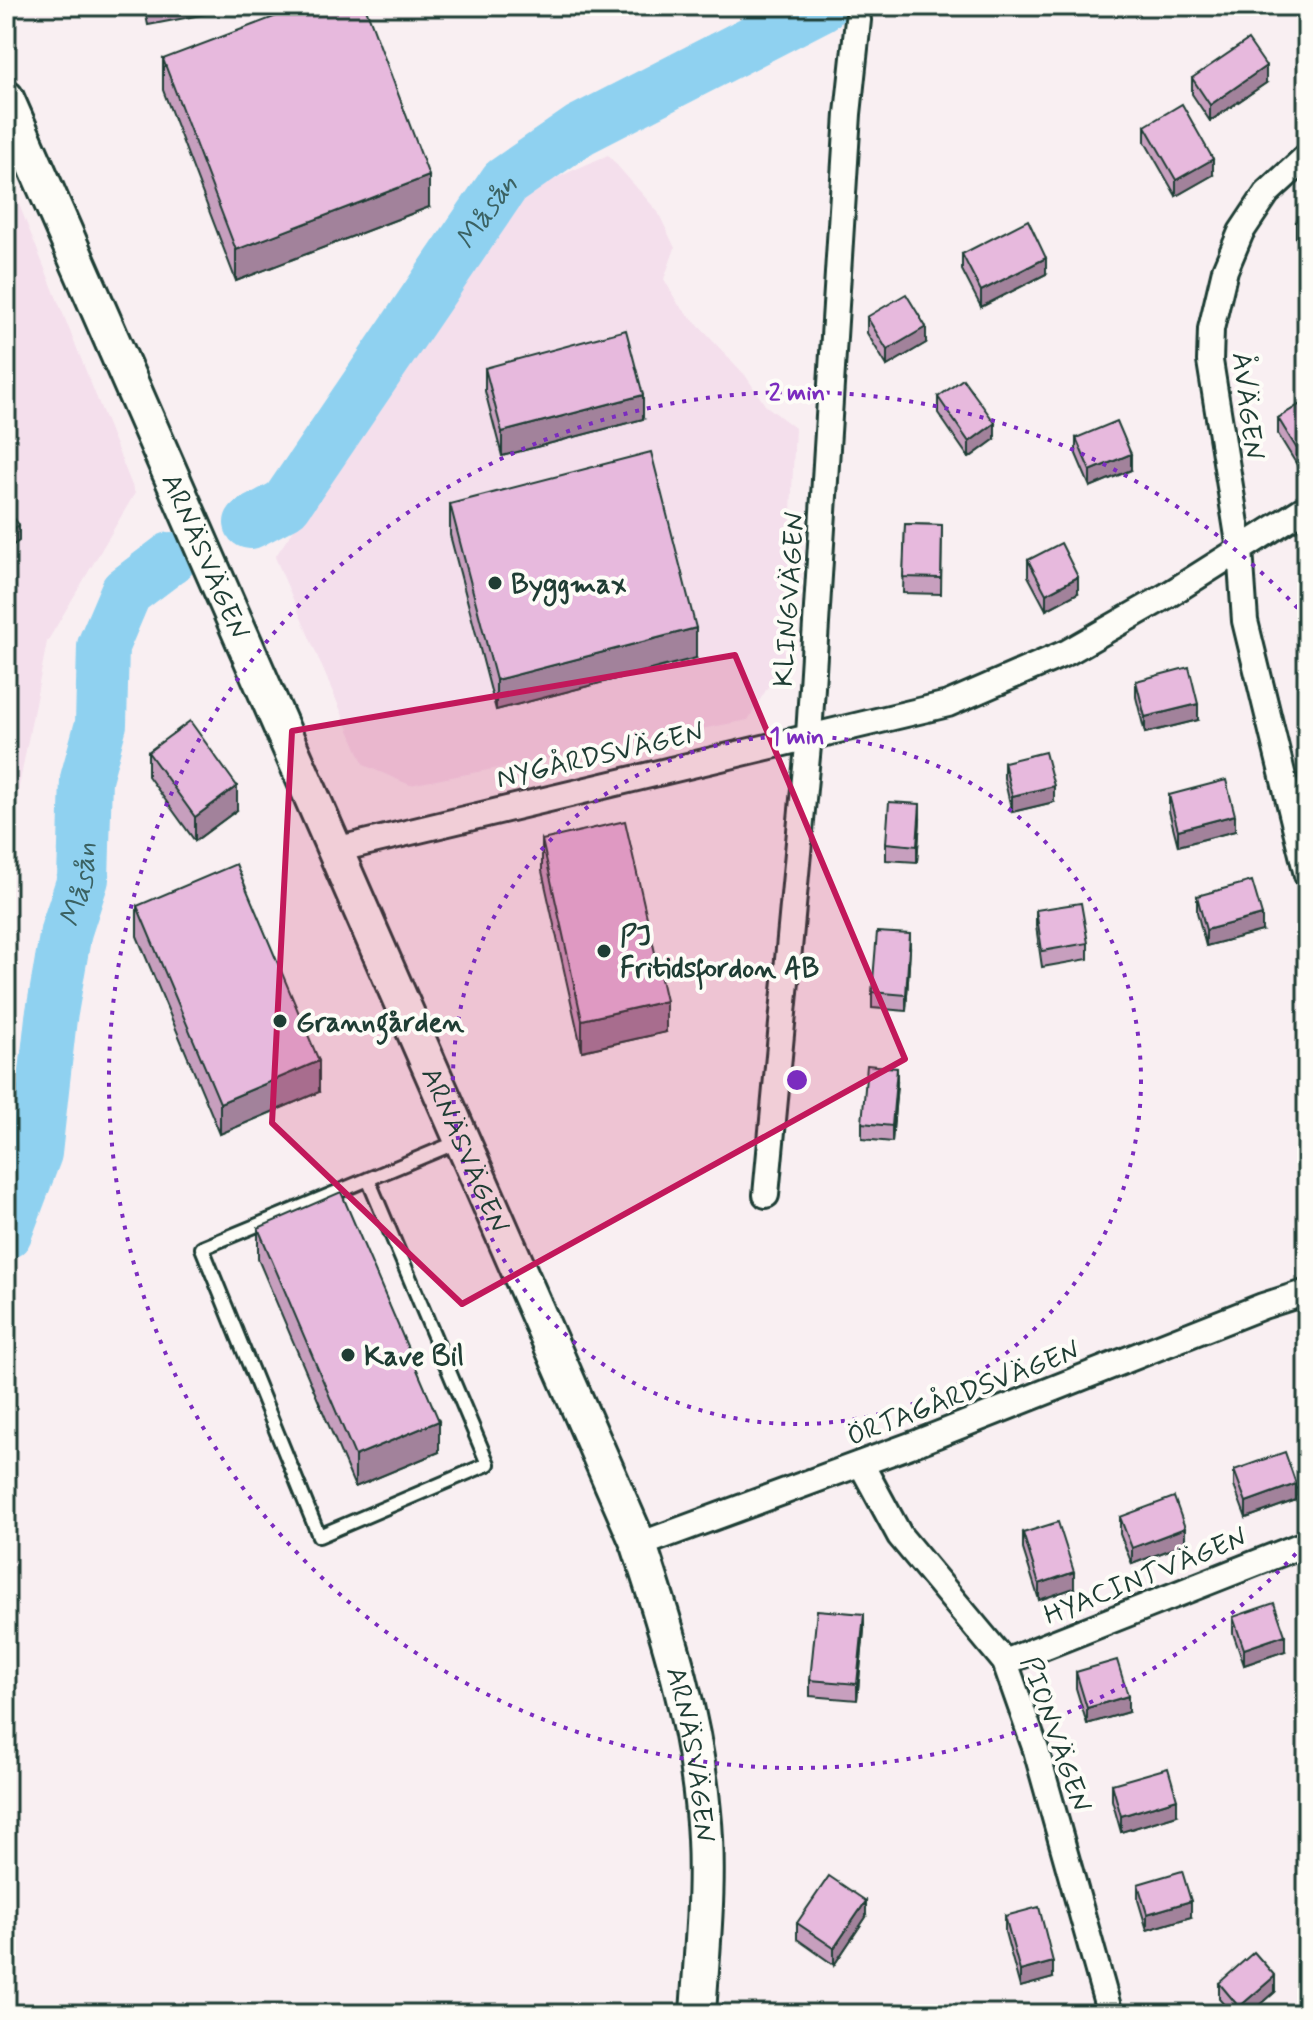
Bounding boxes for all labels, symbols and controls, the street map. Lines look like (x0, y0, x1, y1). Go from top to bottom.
water label: Måsån (447, 162, 524, 257)
street label: ÅVÄGEN (1222, 350, 1273, 463)
text: 2 min (769, 378, 825, 409)
street label: ARNÄSVÄGEN (151, 468, 257, 646)
street label: KLINGVÄGEN (766, 510, 815, 688)
place label: Byggmax (511, 567, 627, 607)
marker: Byggmax (486, 574, 504, 592)
street label: NYGÅRDSVÄGEN (493, 714, 708, 798)
text: 1 min (769, 722, 825, 753)
water label: Måsån (51, 842, 106, 932)
place label: PJ Fritidsfordon AB (620, 919, 819, 991)
marker: PJ Fritidsfordon AB (595, 942, 613, 960)
place label: Granngården (296, 1005, 465, 1045)
marker: Granngården (271, 1012, 289, 1030)
street label: ARNÄSVÄGEN (411, 1062, 516, 1240)
centre of rings (783, 1066, 811, 1094)
street label: ÖRTAGÅRDSVÄGEN (842, 1332, 1086, 1456)
place label: Kave Bil (364, 1339, 464, 1376)
marker: Kave Bil (339, 1346, 357, 1364)
street label: HYACINTVÄGEN (1039, 1520, 1253, 1635)
street label: PIONVÄGEN (1011, 1652, 1099, 1818)
street label: ARNÄSVÄGEN (656, 1663, 721, 1844)

